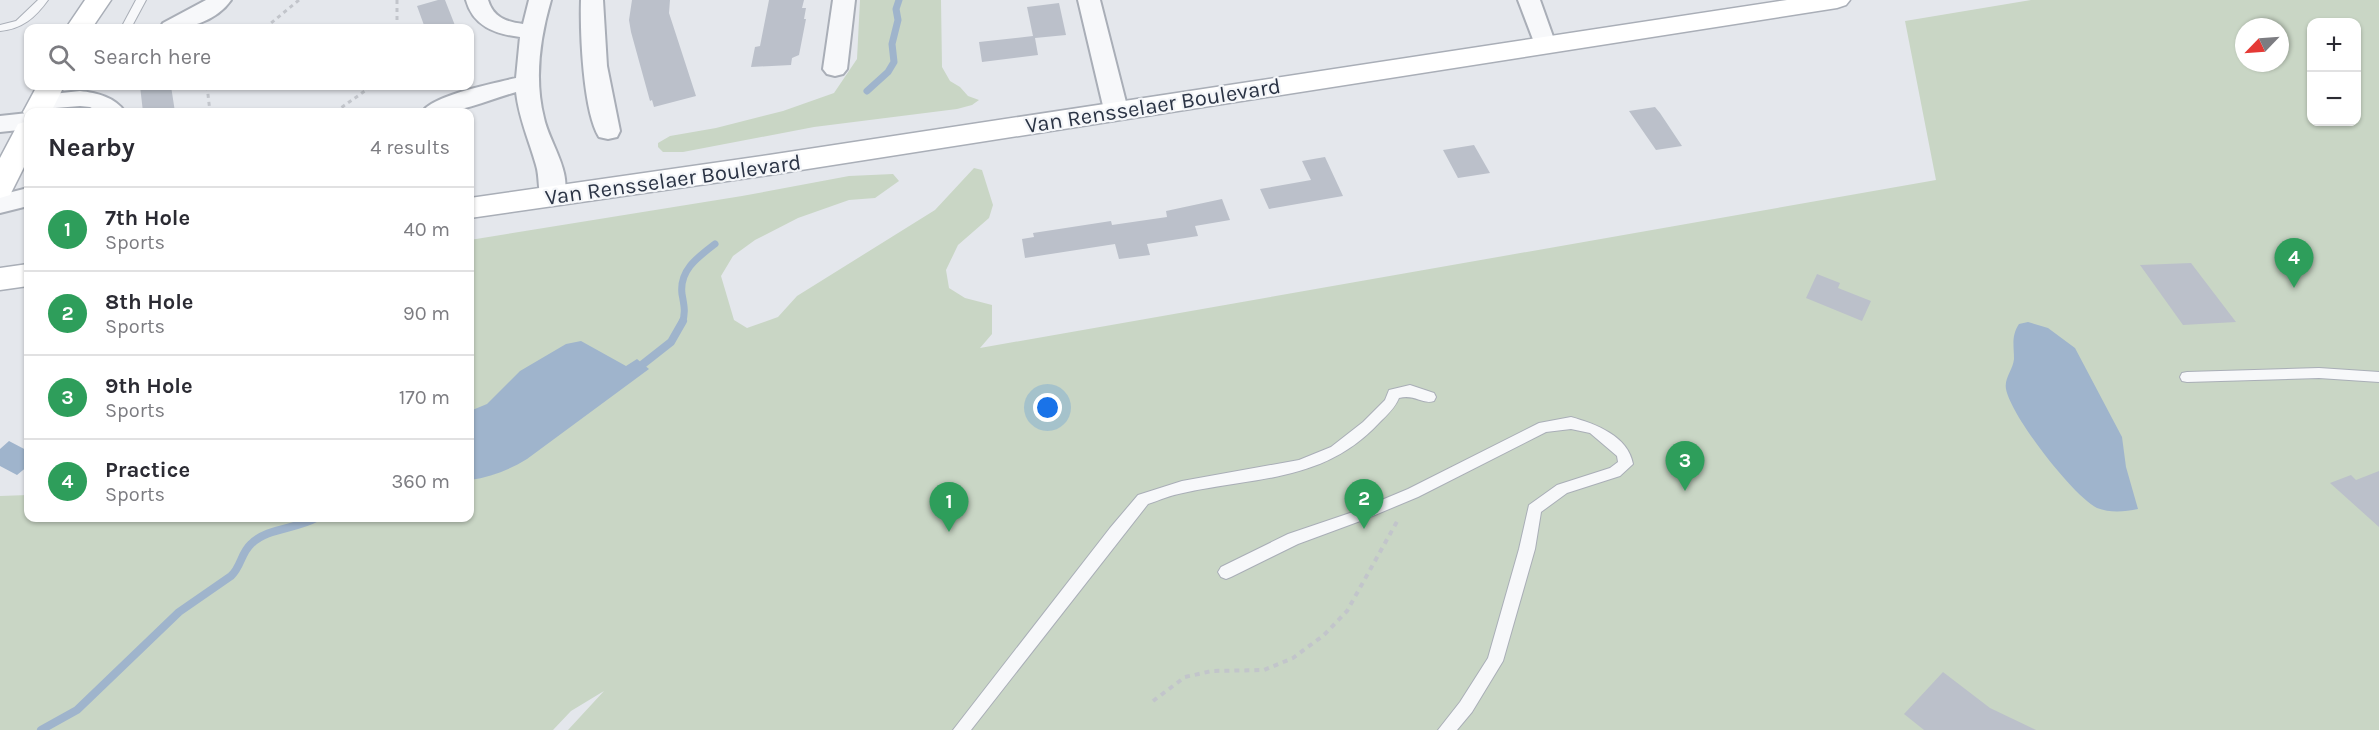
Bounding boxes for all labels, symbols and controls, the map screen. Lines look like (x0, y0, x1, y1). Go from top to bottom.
north arrow (2235, 18, 2289, 72)
map controls (2307, 18, 2361, 126)
button: + (2307, 18, 2361, 72)
search box (24, 24, 474, 90)
icon: search (45, 41, 78, 74)
text: Search here (93, 44, 211, 70)
button: − (2307, 72, 2361, 126)
street label: Van Rensselaer Boulevard (1024, 73, 1283, 139)
text: Nearby (48, 132, 135, 163)
text: 4 results (370, 136, 450, 159)
street label: Van Rensselaer Boulevard (544, 149, 803, 211)
text: 7th Hole (105, 205, 190, 231)
text: 1 (64, 218, 71, 241)
text: 40 m (404, 218, 450, 241)
text: Sports (105, 231, 165, 254)
pin: 4 (2274, 238, 2314, 288)
text: 8th Hole (105, 289, 194, 315)
text: 2 (61, 302, 74, 325)
text: 90 m (403, 302, 450, 325)
text: Sports (105, 315, 165, 338)
text: 9th Hole (105, 373, 193, 399)
text: 3 (61, 386, 74, 409)
text: 170 m (399, 386, 450, 409)
your location (1033, 393, 1062, 422)
text: Sports (105, 399, 165, 422)
pin: 3 (1666, 442, 1704, 491)
text: Practice (105, 457, 190, 483)
text: 4 (62, 470, 73, 493)
text: 360 m (391, 470, 450, 493)
pin: 2 (1344, 480, 1384, 529)
pin: 1 (930, 482, 968, 532)
text: Sports (105, 483, 165, 506)

